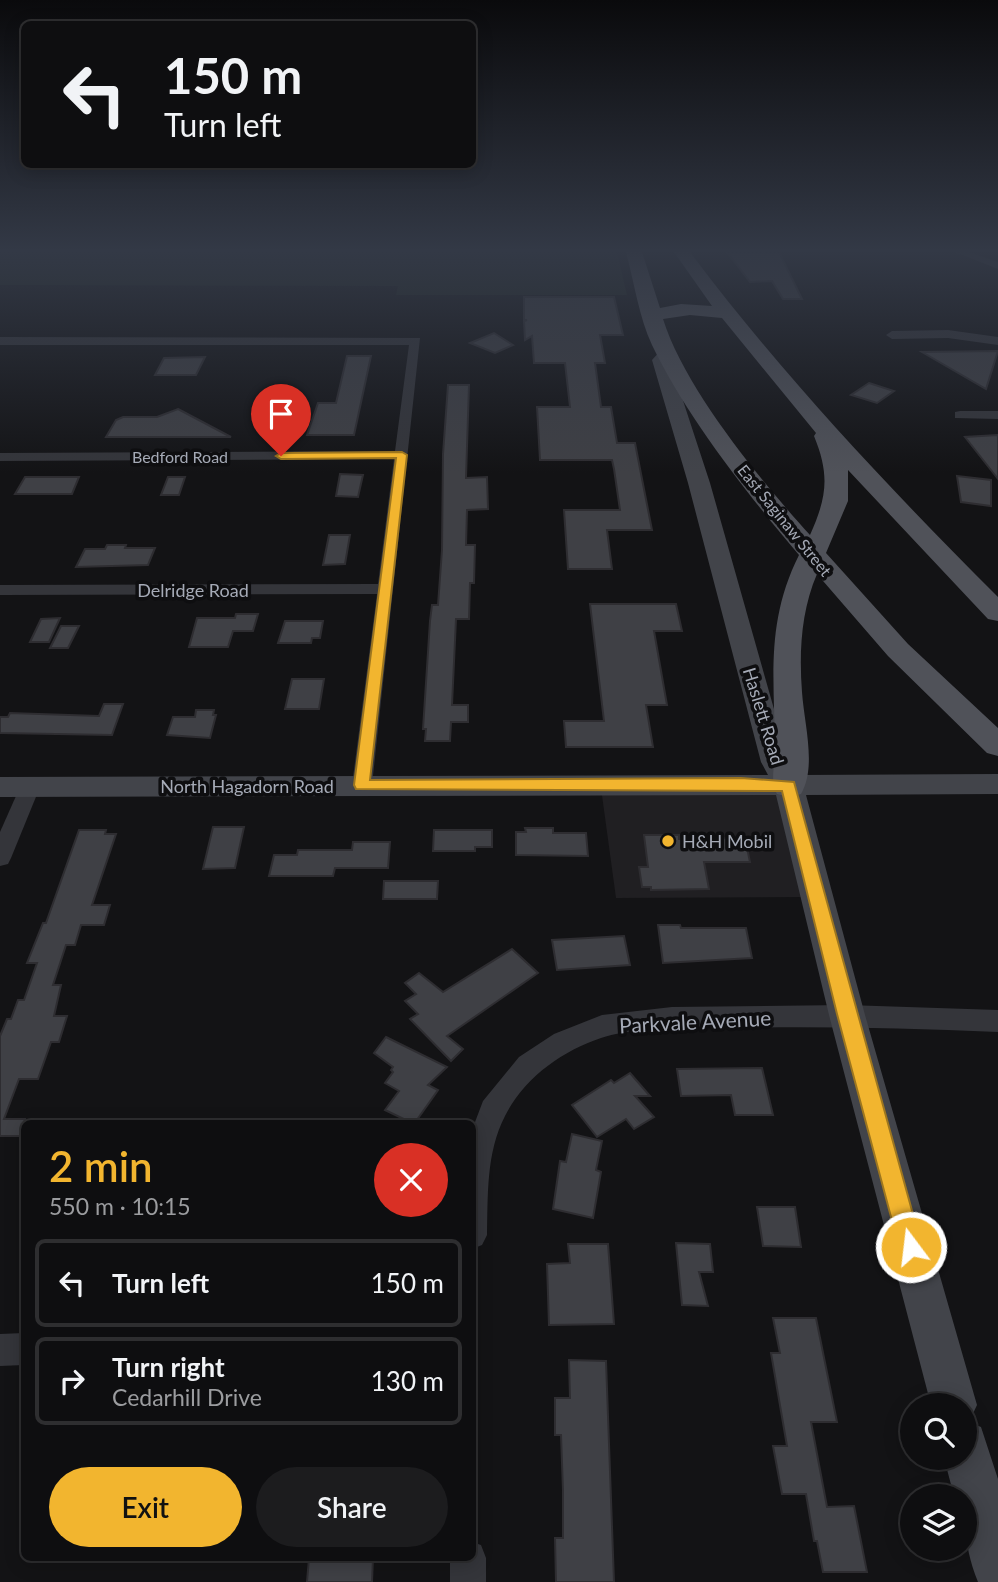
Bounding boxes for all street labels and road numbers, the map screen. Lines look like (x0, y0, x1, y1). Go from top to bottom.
street label: Bedford Road (132, 447, 228, 466)
street label: East Saginaw Street (734, 460, 836, 580)
street label: Delridge Road (137, 579, 249, 601)
street label: Haslett Road (739, 665, 789, 767)
street label: North Hagadorn Road (160, 775, 334, 797)
street label: Parkvale Avenue (618, 1005, 772, 1037)

